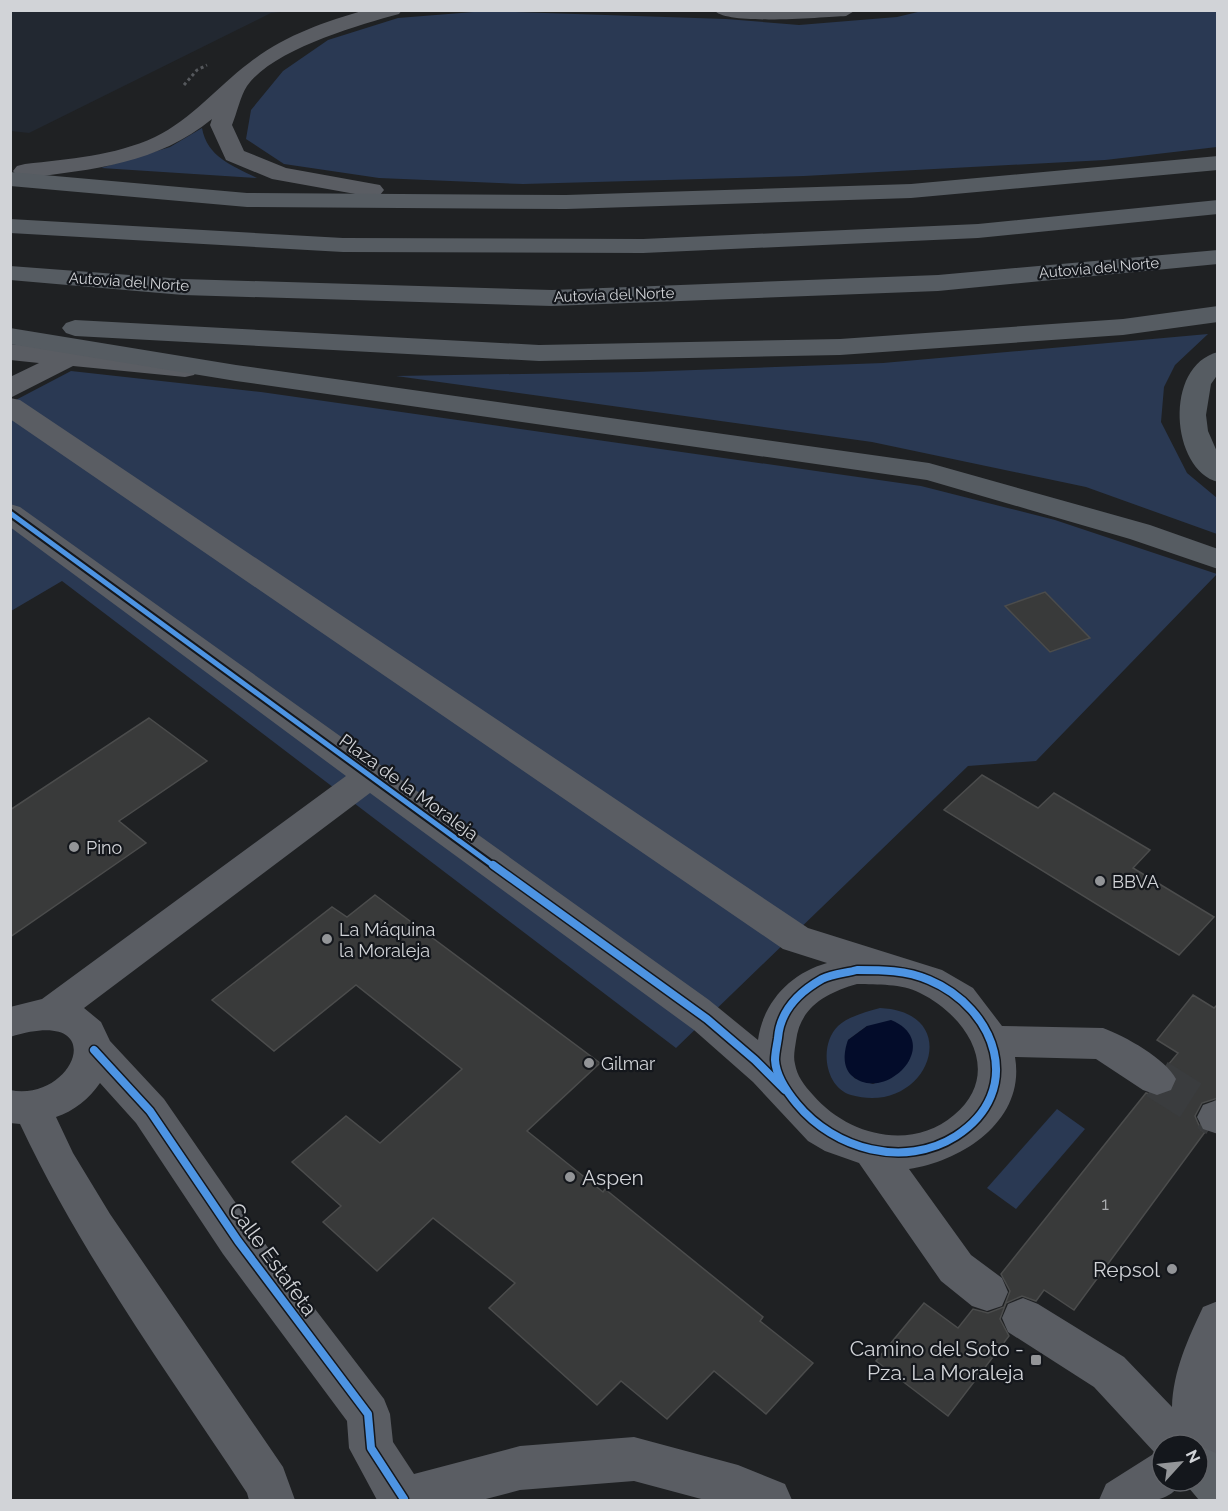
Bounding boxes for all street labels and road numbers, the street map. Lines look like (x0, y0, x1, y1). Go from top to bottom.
street label: Autovía del Norte (1038, 254, 1160, 282)
street label: Autovía del Norte (68, 269, 190, 295)
street label: Autovía del Norte (553, 284, 675, 306)
street label: Plaza de la Moraleja (335, 730, 483, 844)
street label: Calle Estafeta (224, 1198, 322, 1320)

